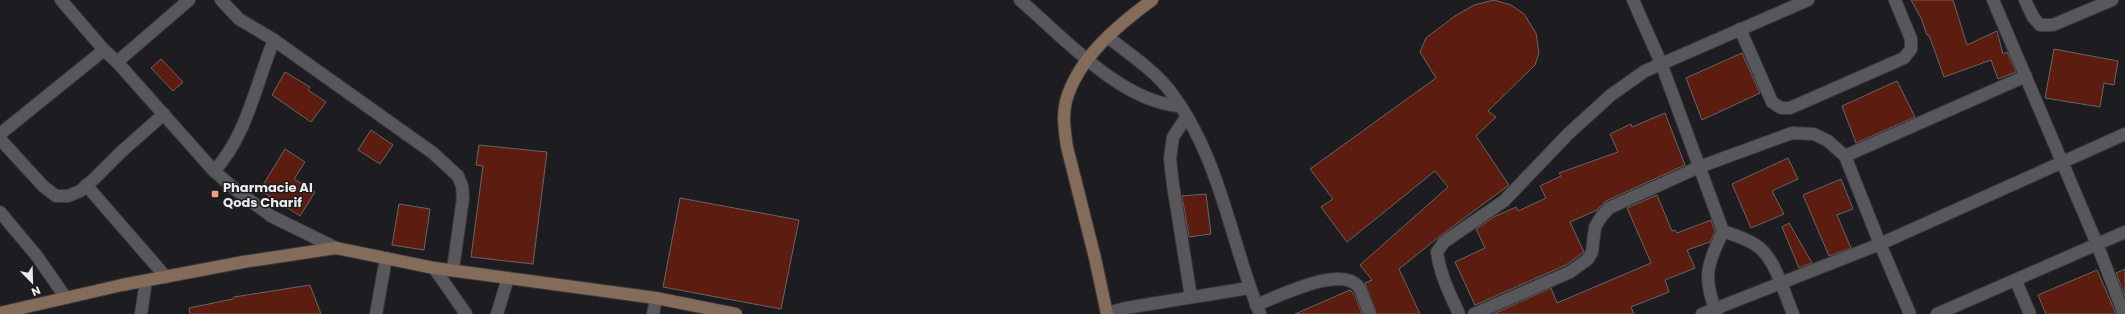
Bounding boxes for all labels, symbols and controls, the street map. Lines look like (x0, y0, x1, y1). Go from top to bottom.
place label: Pharmacie Al Qods Charif (223, 178, 313, 212)
marker: Pharmacie Al Qods Charif (210, 189, 220, 199)
north arrow (12, 262, 52, 302)
text: N (29, 282, 43, 300)

